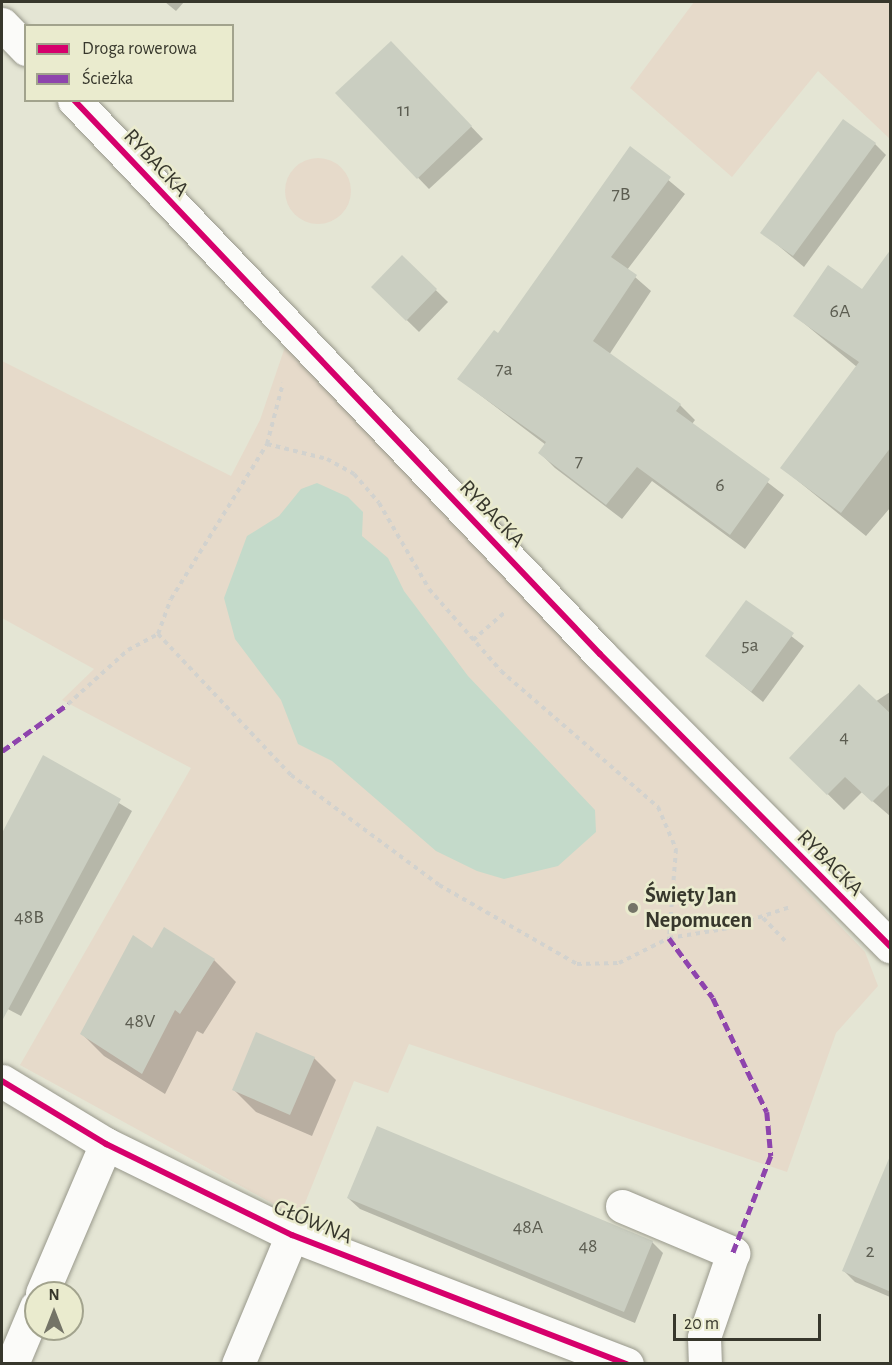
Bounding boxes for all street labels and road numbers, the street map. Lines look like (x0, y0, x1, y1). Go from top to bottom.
street label: RYBACKA (118, 123, 194, 203)
street label: RYBACKA (453, 475, 531, 553)
street label: RYBACKA (791, 824, 869, 902)
street label: GŁÓWNA (270, 1194, 356, 1250)

